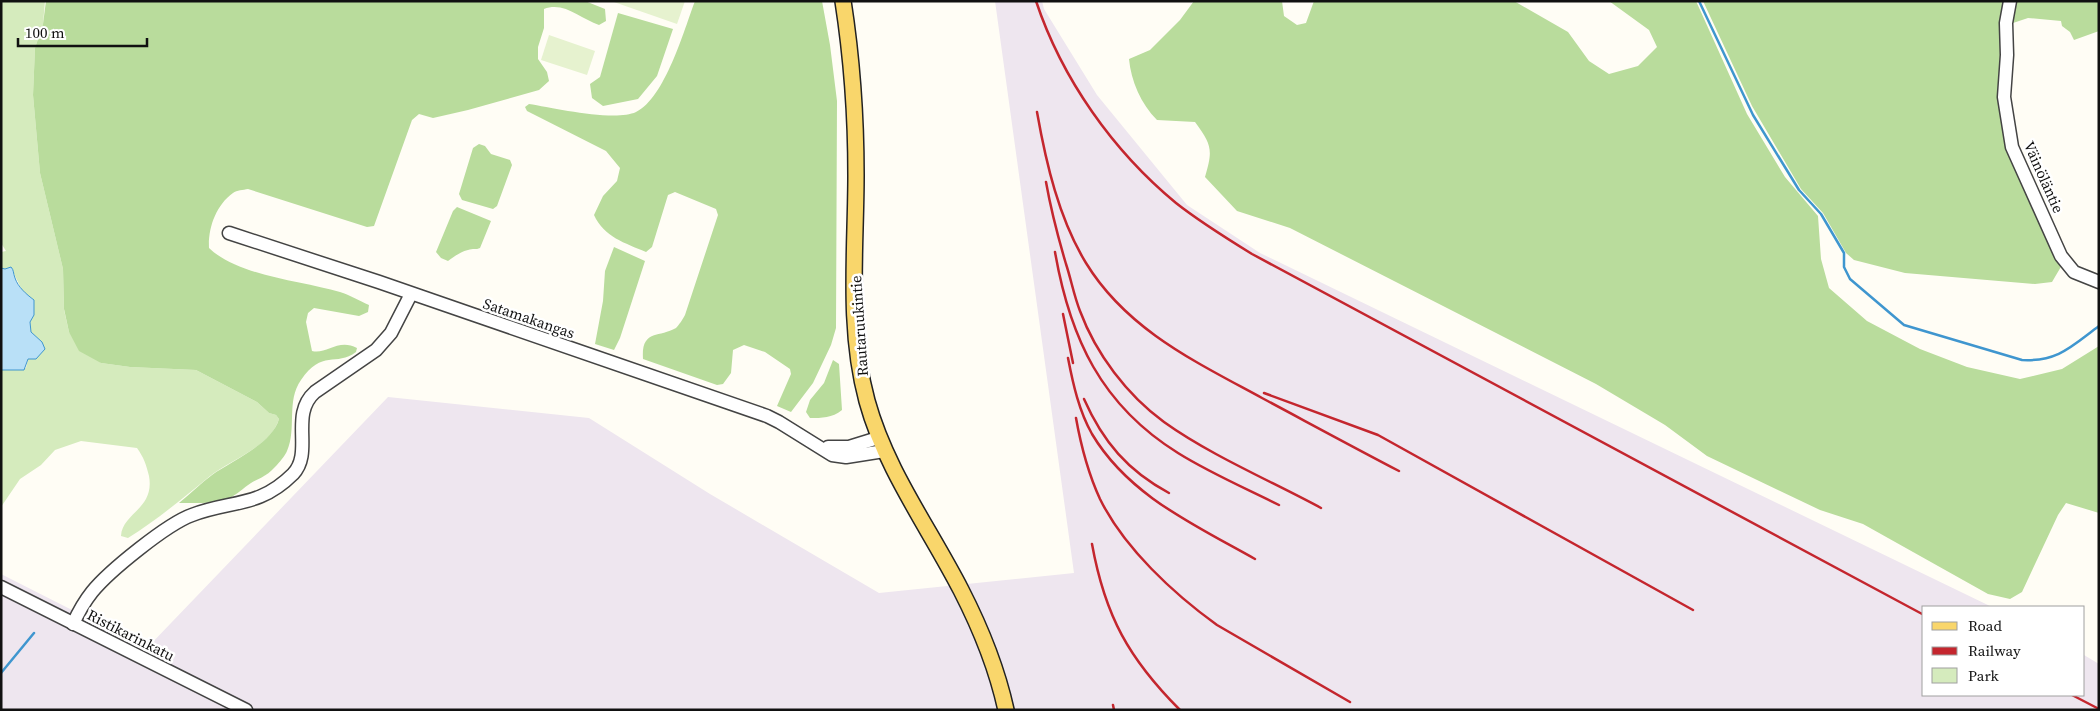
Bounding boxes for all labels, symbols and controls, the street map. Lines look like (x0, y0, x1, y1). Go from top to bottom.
scale bar (18, 15, 146, 47)
text: 100 m (25, 22, 65, 43)
street label: Väinöläntie (2019, 138, 2069, 216)
street label: Rautaruukintie (845, 274, 873, 377)
street label: Satamakangas (480, 293, 578, 343)
street label: Ristikarinkatu (84, 604, 178, 666)
legend (1922, 606, 2085, 696)
text: Road (1968, 615, 2002, 636)
text: Railway (1968, 640, 2021, 661)
text: Park (1968, 665, 2000, 686)

